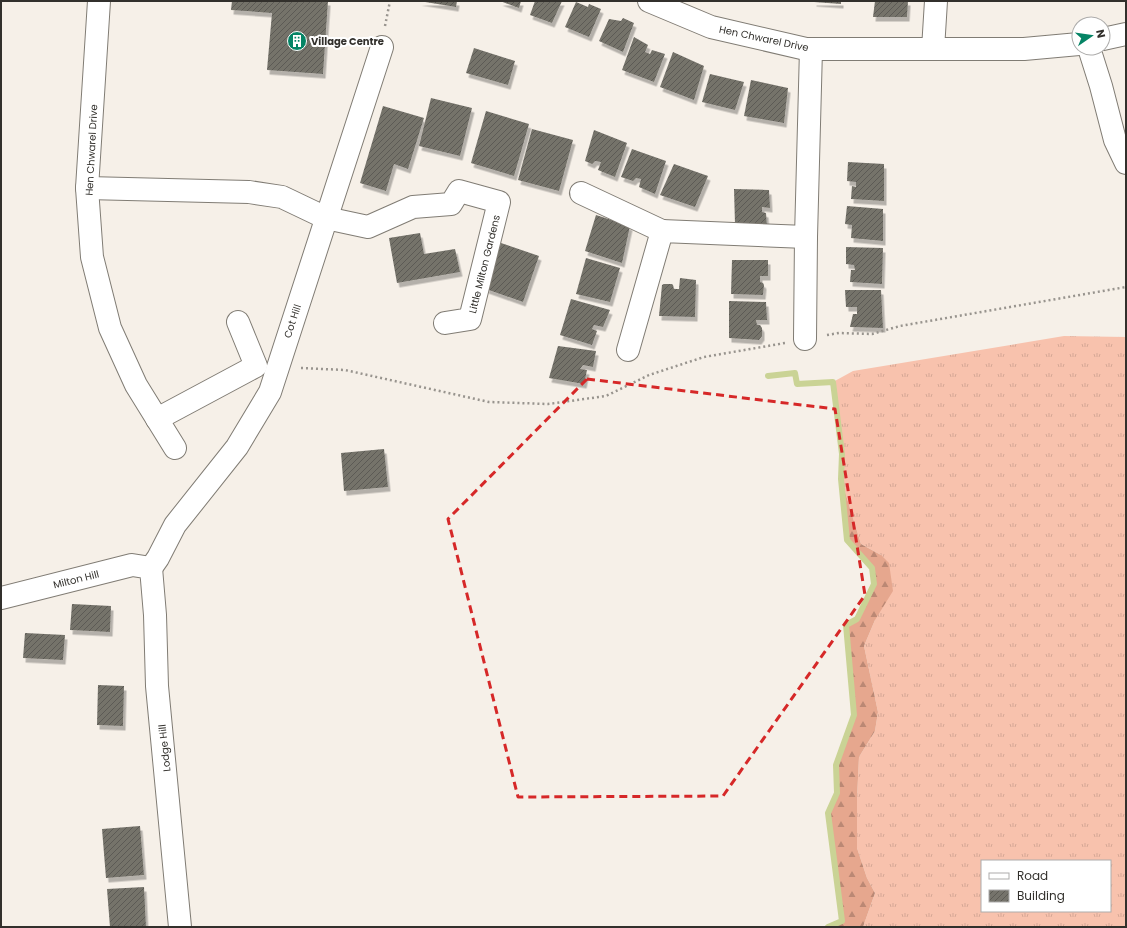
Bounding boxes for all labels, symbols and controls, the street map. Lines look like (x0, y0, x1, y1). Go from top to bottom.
north arrow (1071, 16, 1111, 56)
street label: Hen Chwarel Drive (718, 22, 810, 55)
text: N (1092, 28, 1109, 40)
building icon: Village Centre (286, 30, 308, 52)
place label: Village Centre (311, 34, 384, 49)
street label: Hen Chwarel Drive (82, 104, 101, 196)
street label: Little Milton Gardens (465, 213, 504, 315)
street label: Cot Hill (280, 302, 305, 340)
street label: Milton Hill (52, 567, 101, 592)
street label: Lodge Hill (155, 724, 174, 772)
legend (981, 860, 1111, 912)
text: Road (1017, 867, 1048, 884)
text: Building (1017, 887, 1065, 904)

